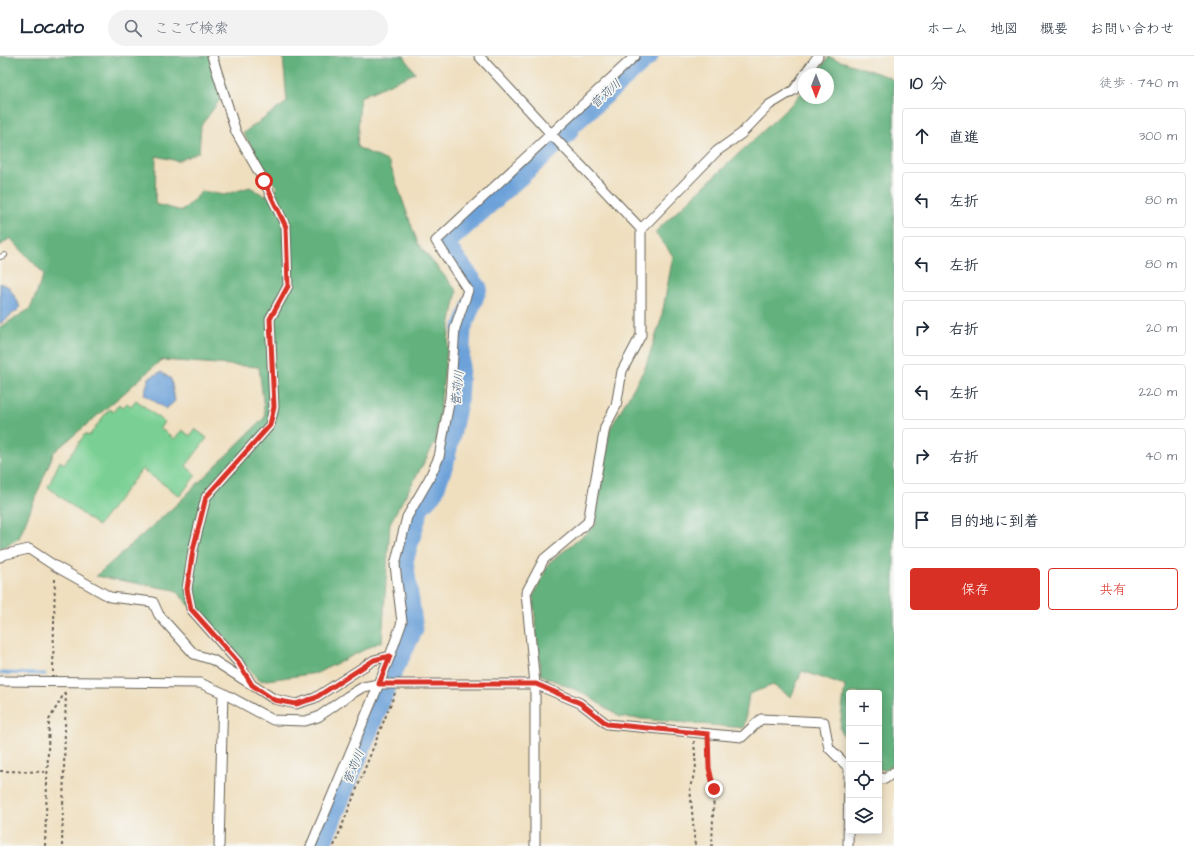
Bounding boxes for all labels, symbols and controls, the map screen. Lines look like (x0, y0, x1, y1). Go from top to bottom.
search box (108, 10, 388, 46)
text: Locato (20, 14, 84, 41)
icon: search (122, 17, 144, 39)
text: ここで検索 (154, 18, 229, 39)
text: ホーム (927, 19, 968, 39)
text: 地図 (990, 19, 1018, 39)
text: 概要 (1040, 19, 1068, 39)
text: お問い合わせ (1090, 19, 1174, 39)
north arrow (798, 68, 834, 104)
text: 10 分 (910, 72, 947, 96)
text: 徒歩 · 740 m (1099, 74, 1178, 92)
water label: 菅苅川 (587, 76, 625, 112)
icon: ahead (911, 125, 933, 147)
text: 直進 (949, 127, 979, 148)
text: 300 m (1139, 127, 1177, 145)
route start (255, 172, 273, 190)
icon: left (911, 189, 933, 211)
text: 左折 (949, 191, 979, 212)
text: 80 m (1145, 191, 1177, 209)
icon: left (911, 253, 933, 275)
text: 左折 (949, 255, 979, 276)
text: 80 m (1145, 255, 1177, 273)
icon: right (911, 317, 933, 339)
text: 右折 (949, 319, 979, 340)
text: 20 m (1146, 319, 1177, 337)
water label: 菅苅川 (448, 369, 468, 407)
icon: left (911, 381, 933, 403)
text: 左折 (949, 383, 979, 404)
text: 220 m (1139, 383, 1177, 401)
icon: right (911, 445, 933, 467)
text: 右折 (949, 447, 979, 468)
text: 40 m (1145, 447, 1177, 465)
icon: arrive (911, 509, 933, 531)
text: 目的地に到着 (949, 511, 1039, 532)
button: 保存 (910, 568, 1040, 610)
button: 共有 (1048, 568, 1178, 610)
map controls (846, 690, 882, 834)
button: + (846, 690, 882, 726)
button: − (846, 726, 882, 762)
water label: 菅苅川 (339, 747, 369, 787)
button: locate (846, 762, 882, 798)
route end (705, 780, 723, 798)
button: layers (846, 798, 882, 834)

